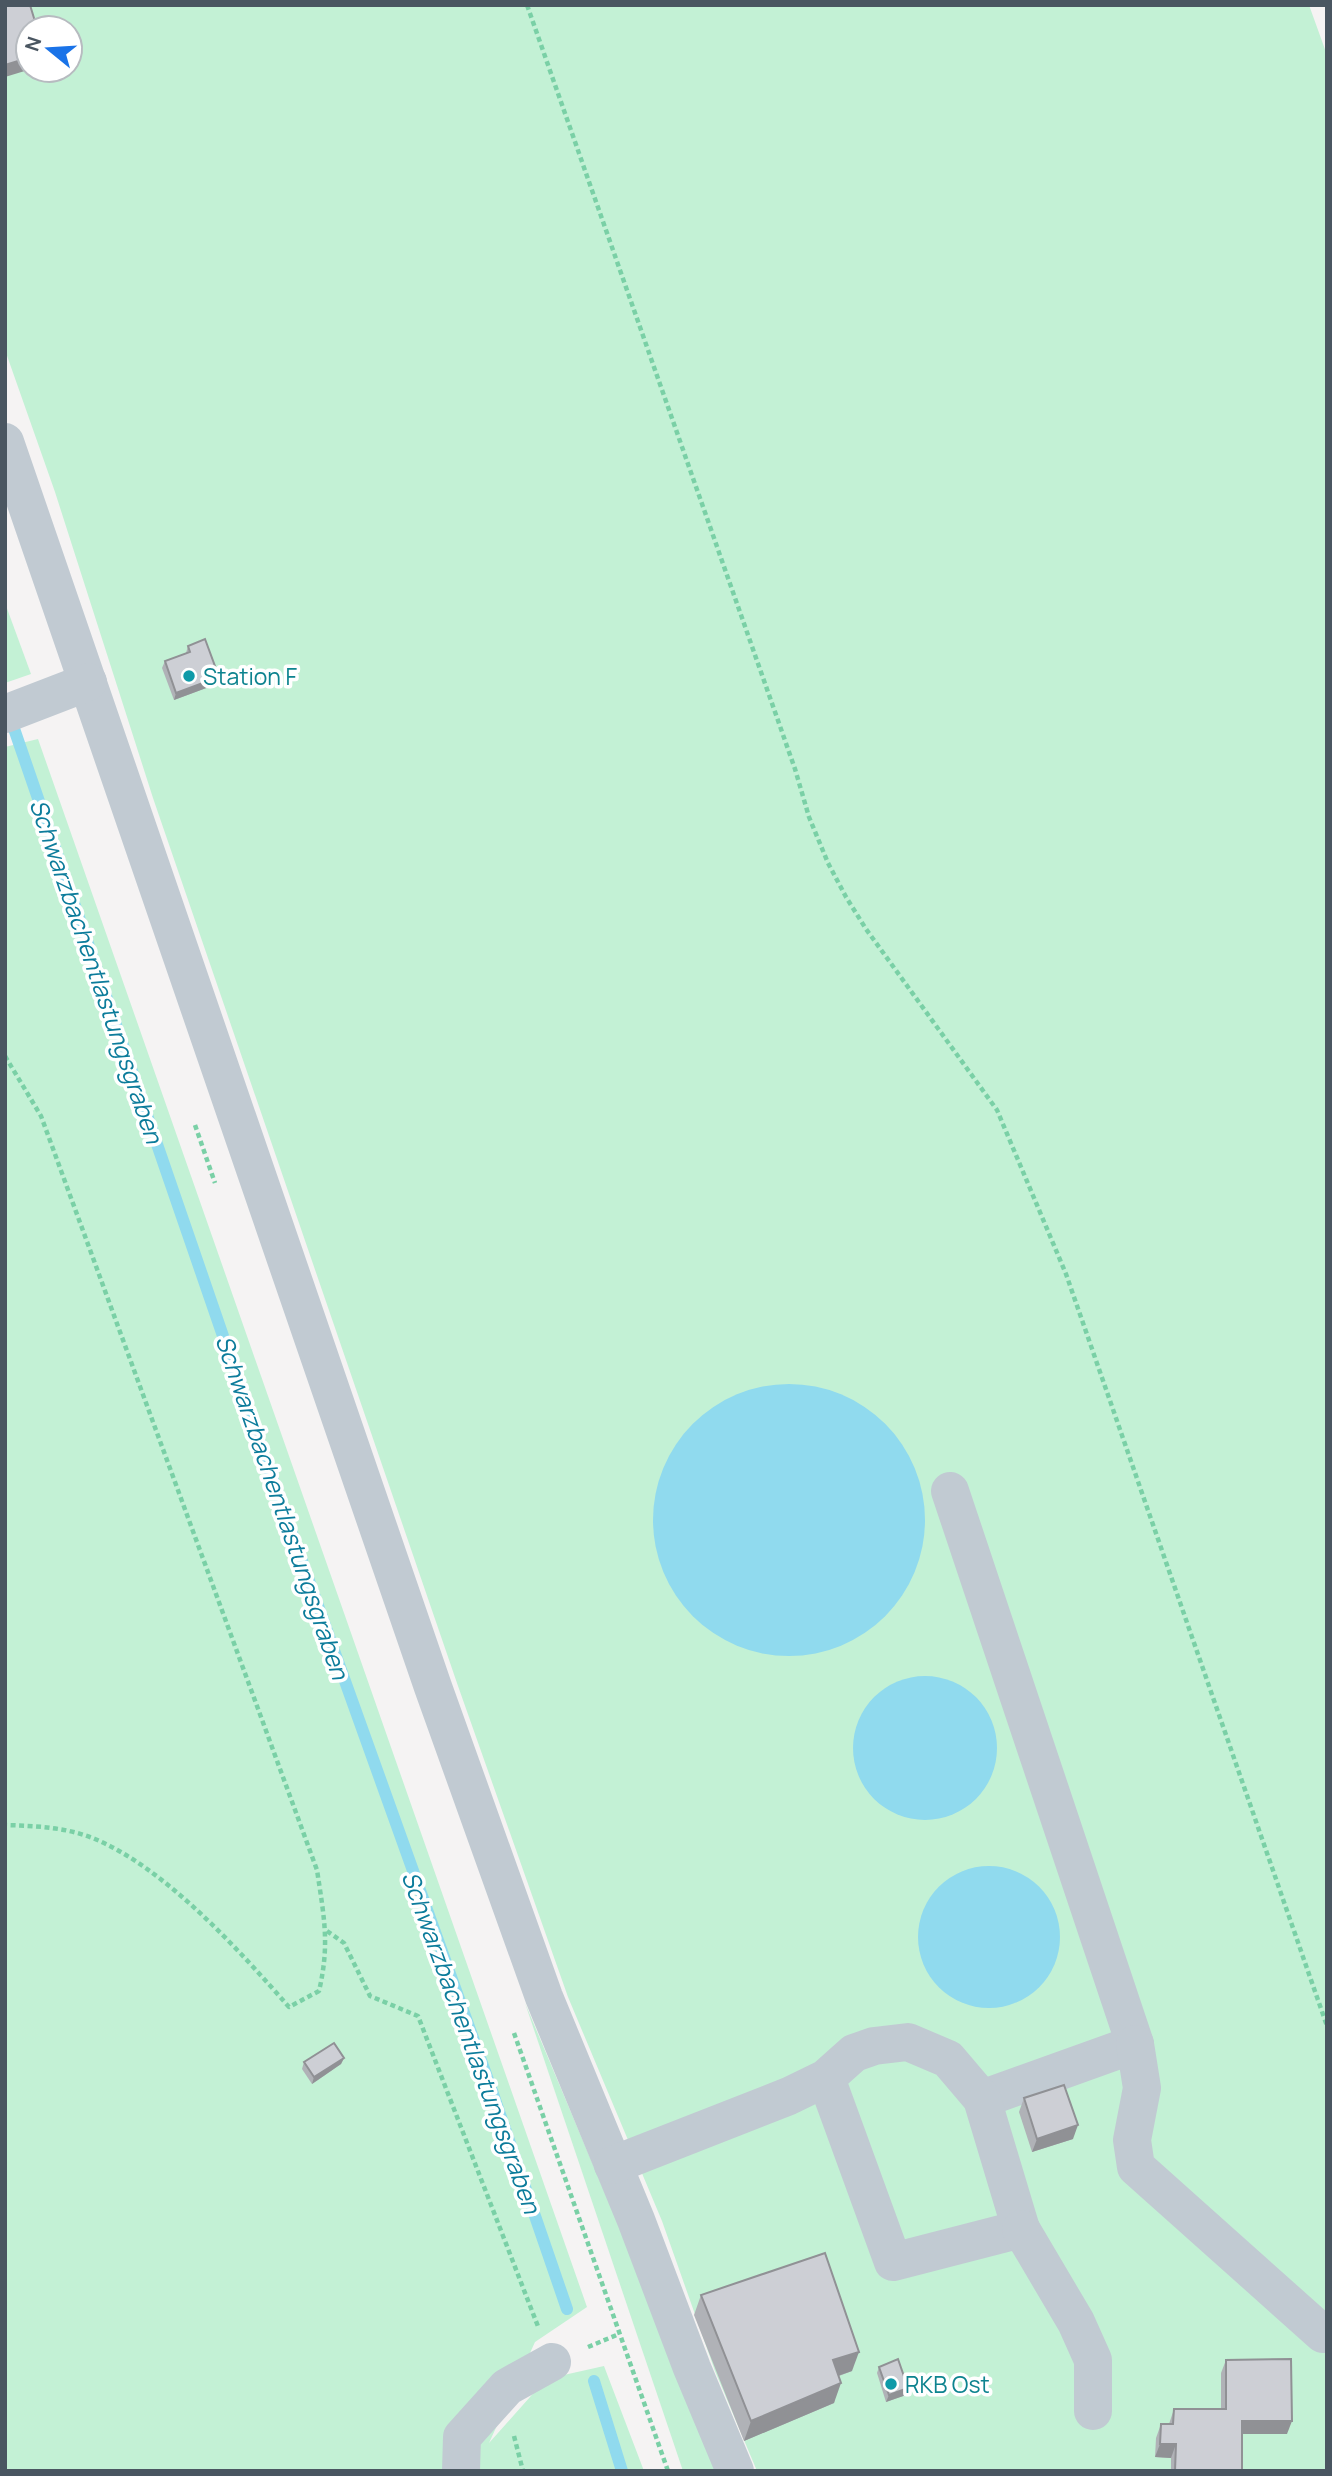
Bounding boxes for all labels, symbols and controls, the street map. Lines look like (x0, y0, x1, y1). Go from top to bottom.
north arrow (14, 14, 84, 84)
text: N (18, 33, 47, 54)
place label: Station F (203, 660, 298, 692)
marker: Station F (181, 668, 197, 684)
water label: Schwarzbachentlastungsgraben (23, 795, 172, 1148)
water label: Schwarzbachentlastungsgraben (209, 1331, 358, 1684)
water label: Schwarzbachentlastungsgraben (395, 1866, 550, 2218)
place label: RKB Ost (905, 2368, 990, 2400)
marker: RKB Ost (883, 2376, 899, 2392)

